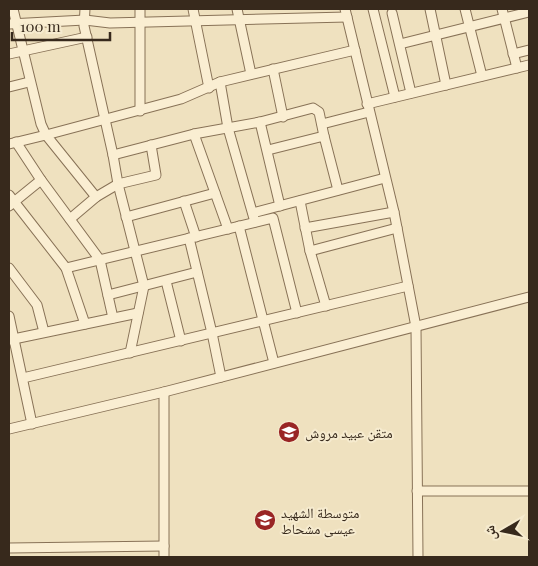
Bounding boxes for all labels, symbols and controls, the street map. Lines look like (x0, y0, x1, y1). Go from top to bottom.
scale bar (12, 10, 110, 42)
text: 100 m (20, 16, 61, 36)
school or university icon: متقن عبيد مروش (277, 420, 301, 444)
place label: متقن عبيد مروش (305, 423, 393, 442)
place label: متوسطة الشهيد عيسى مشحاط (281, 503, 359, 538)
north arrow (478, 506, 528, 556)
school or university icon: متوسطة الشهيد عيسى مشحاط (253, 508, 277, 532)
text: ش (479, 524, 500, 542)

